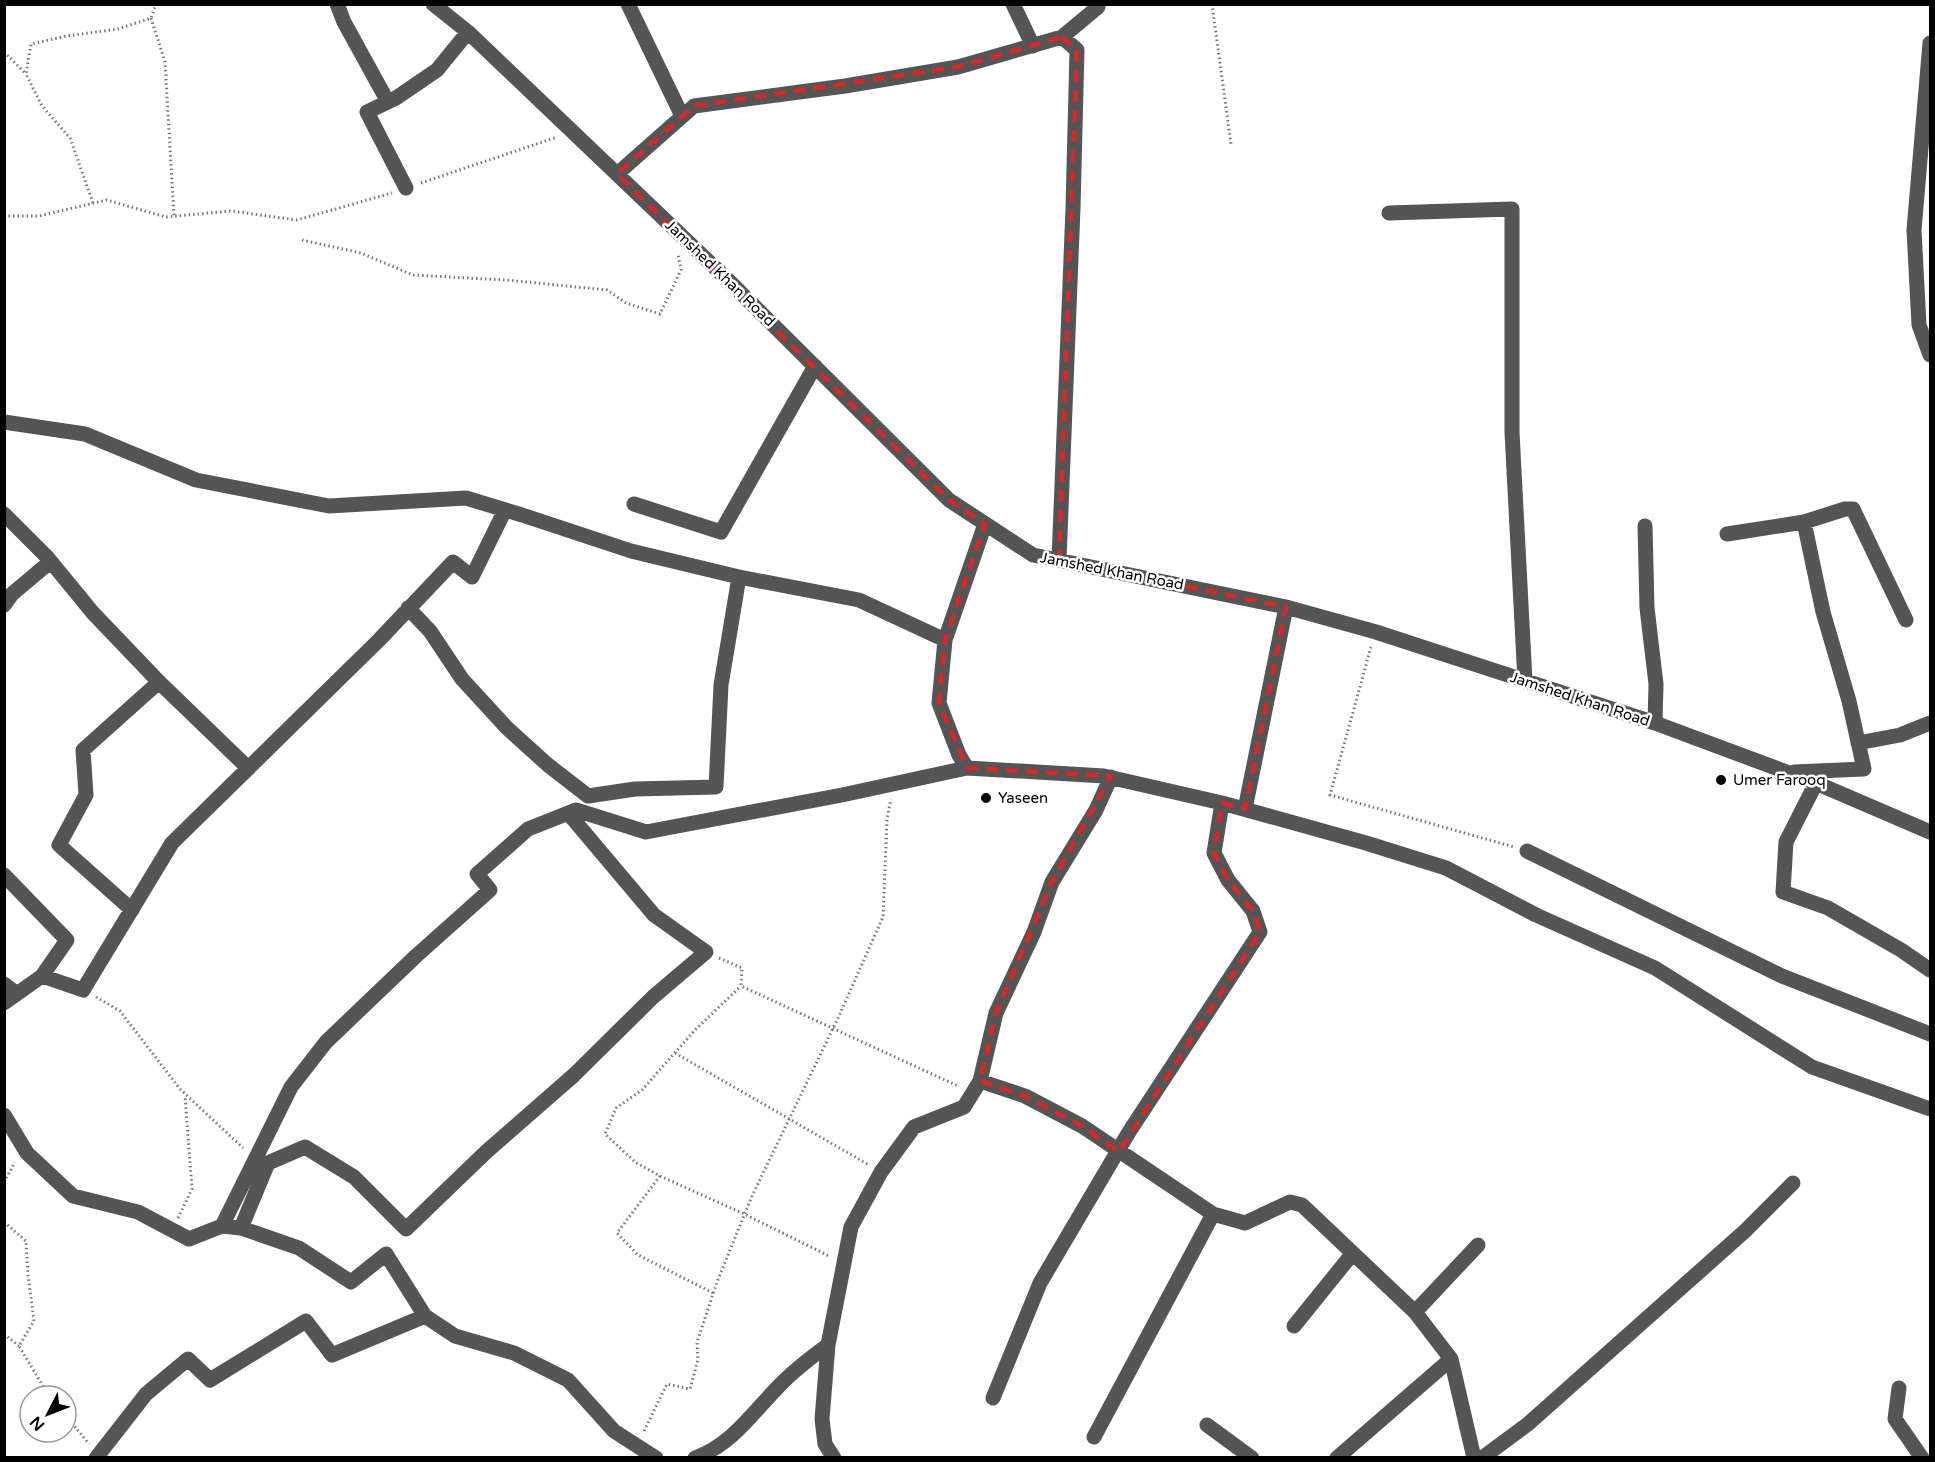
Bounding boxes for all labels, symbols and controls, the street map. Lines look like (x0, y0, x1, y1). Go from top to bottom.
street label: Jamshed Khan Road (661, 216, 779, 330)
street label: Jamshed Khan Road (1039, 548, 1185, 594)
street label: Jamshed Khan Road (1508, 668, 1652, 730)
place label: Umer Farooq (1733, 771, 1826, 789)
marker: Umer Farooq (1714, 773, 1728, 787)
place label: Yaseen (998, 789, 1048, 807)
marker: Yaseen (979, 791, 993, 805)
north arrow (18, 1384, 78, 1444)
text: N (26, 1412, 49, 1435)

